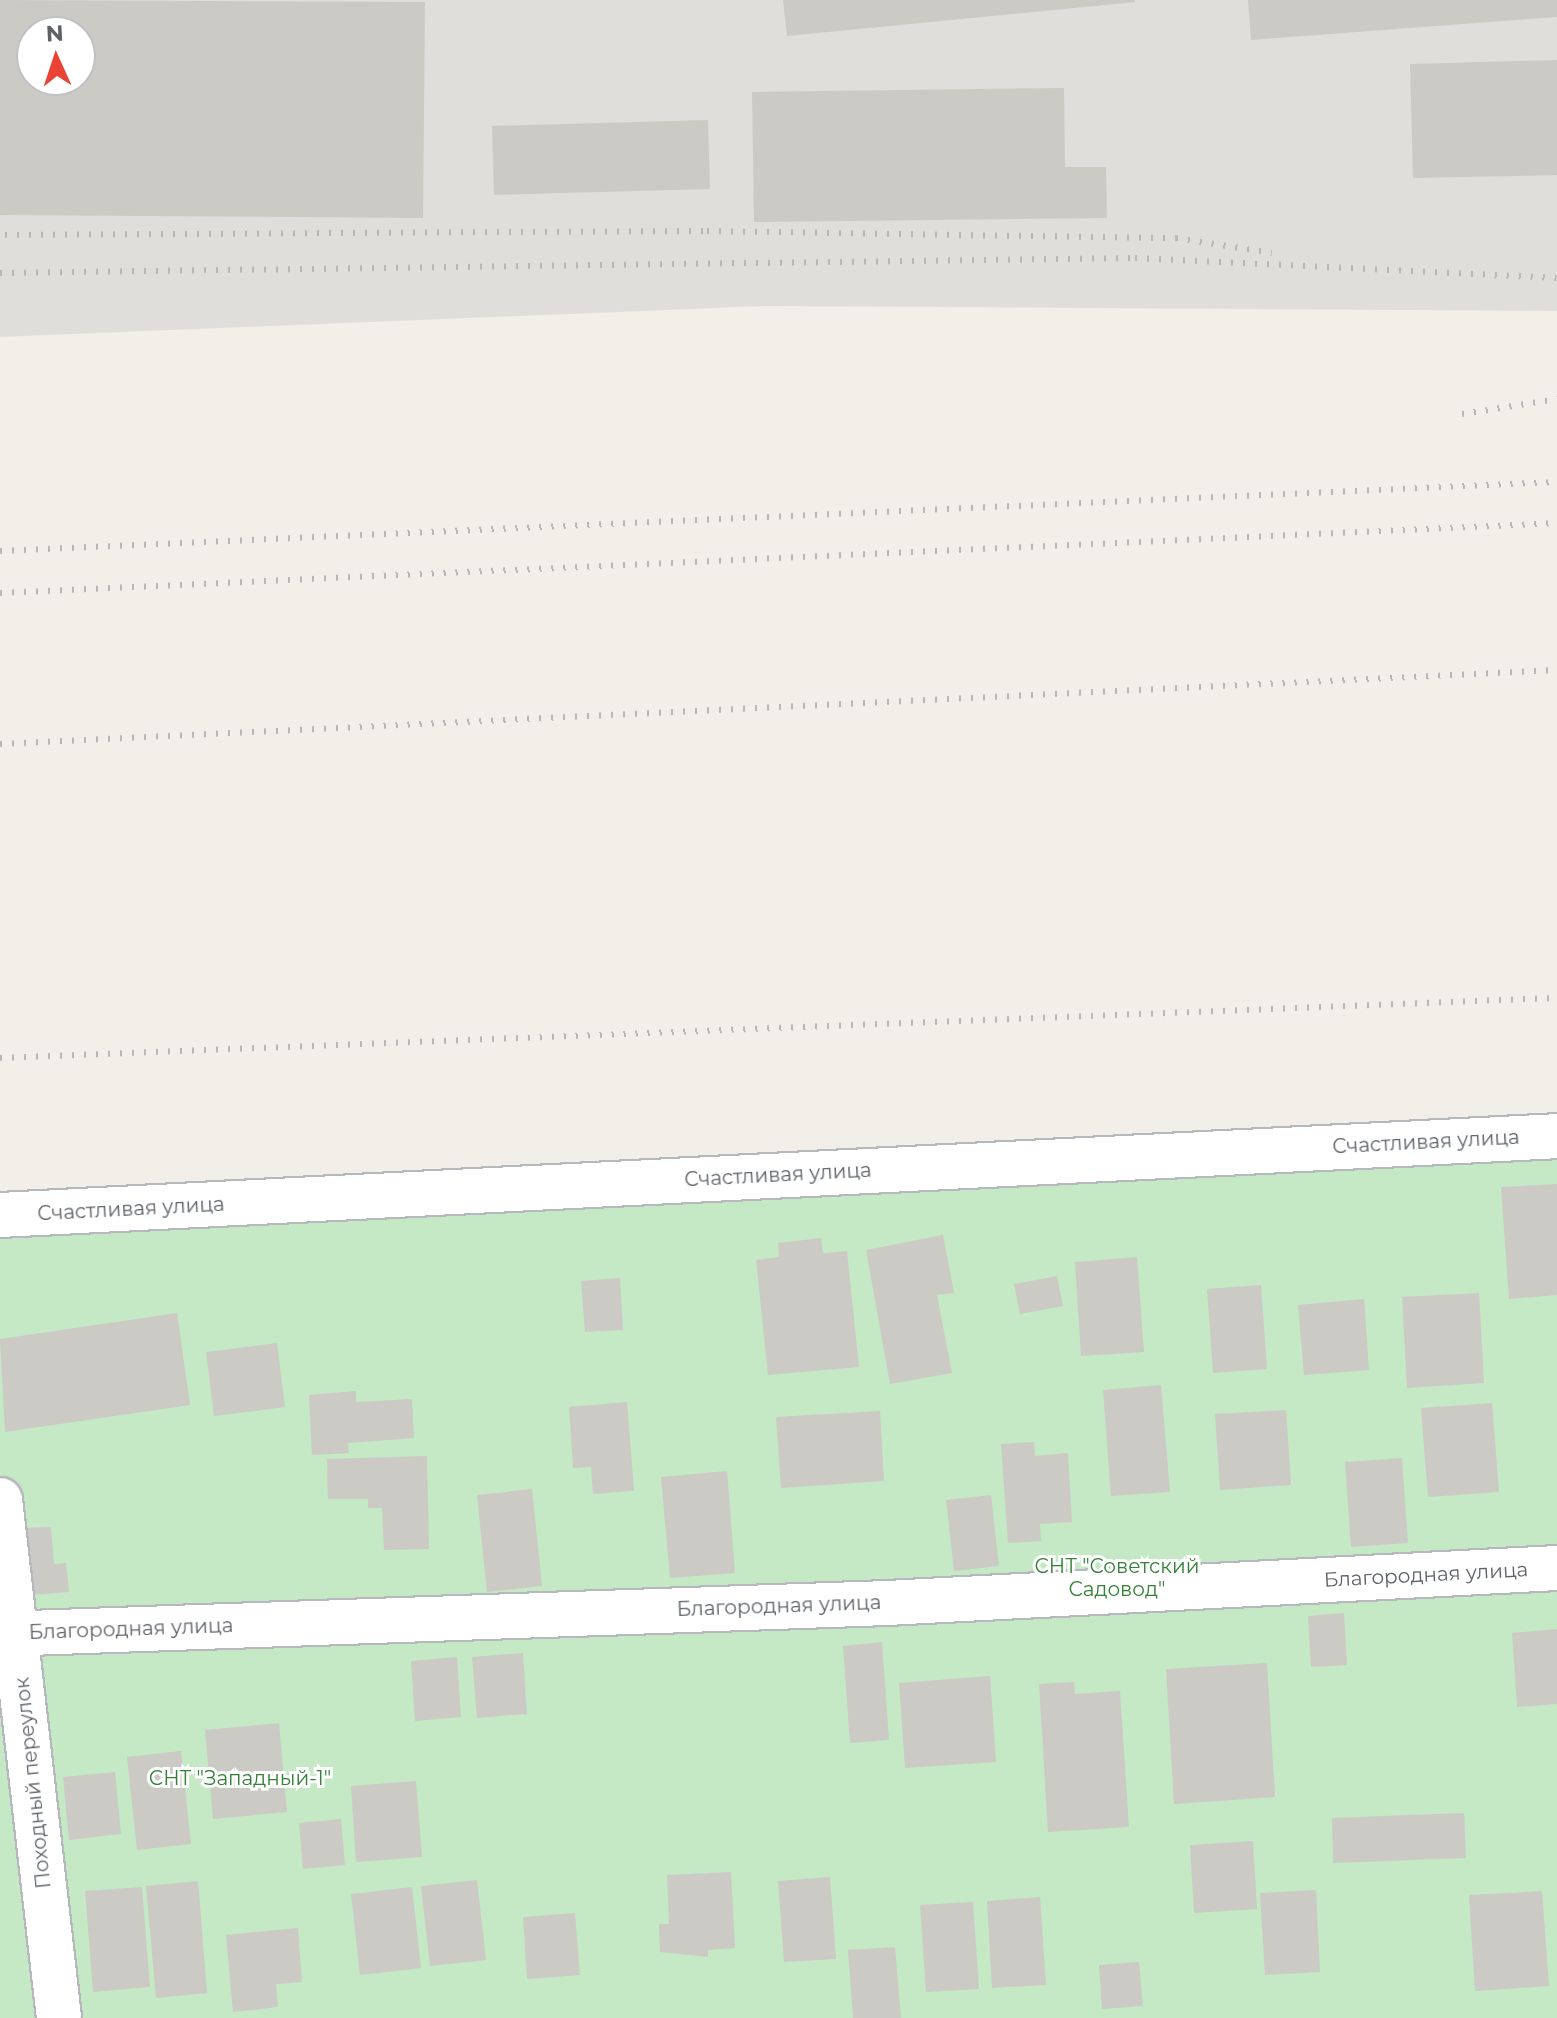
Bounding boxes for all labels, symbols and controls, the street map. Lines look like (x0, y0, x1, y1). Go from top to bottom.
north arrow (16, 16, 96, 96)
text: N (45, 20, 64, 47)
street label: Счастливая улица (1332, 1125, 1520, 1159)
street label: Счастливая улица (684, 1158, 872, 1192)
street label: Счастливая улица (37, 1192, 225, 1226)
park label: СНТ "Советский Садовод" (1035, 1555, 1199, 1602)
street label: Благородная улица (1323, 1558, 1529, 1592)
street label: Благородная улица (676, 1590, 882, 1622)
street label: Благородная улица (28, 1613, 234, 1645)
street label: Походный переулок (10, 1676, 56, 1890)
park label: СНТ "Западный-1" (149, 1766, 331, 1790)

